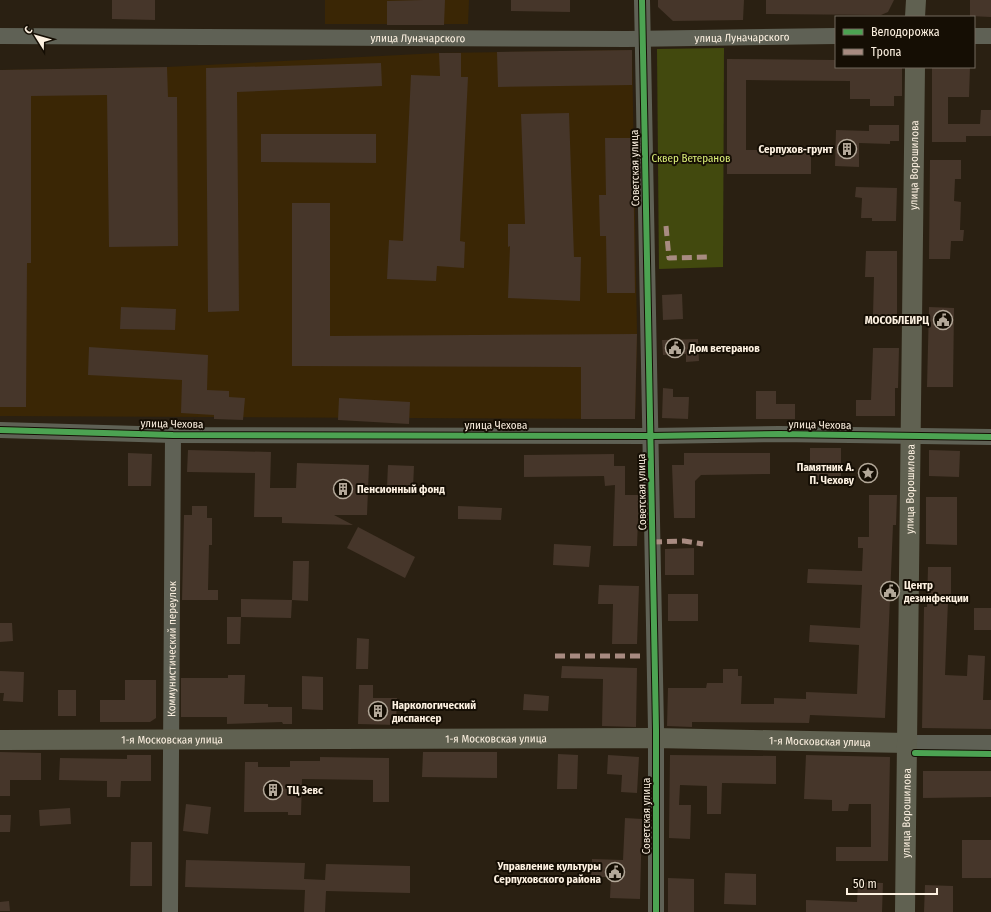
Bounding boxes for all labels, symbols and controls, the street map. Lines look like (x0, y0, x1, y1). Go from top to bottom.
north arrow (16, 16, 56, 56)
legend (835, 16, 975, 68)
text: С (21, 24, 35, 36)
text: Велодорожка (871, 25, 940, 39)
street label: улица Луначарского (694, 30, 790, 45)
street label: улица Луначарского (371, 31, 466, 45)
text: Тропа (871, 45, 902, 59)
street label: улица Ворошилова (907, 120, 921, 210)
street label: Советская улица (628, 130, 642, 206)
building icon: Серпухов-грунт (836, 138, 858, 160)
place label: Серпухов-грунт (758, 143, 833, 156)
park label: Сквер Ветеранов (651, 152, 731, 165)
public building icon: МОСОБЛЕИРЦ (932, 309, 954, 331)
place label: МОСОБЛЕИРЦ (865, 314, 929, 327)
public building icon: Дом ветеранов (664, 337, 686, 359)
place label: Дом ветеранов (688, 342, 760, 355)
street label: улица Чехова (140, 417, 204, 431)
street label: улица Чехова (788, 418, 852, 432)
street label: улица Чехова (465, 419, 527, 432)
street label: улица Ворошилова (903, 444, 917, 534)
street label: Советская улица (635, 454, 649, 530)
place label: Памятник А. П. Чехову (797, 461, 855, 487)
place icon: Памятник А. П. Чехову (857, 462, 879, 484)
building icon: Пенсионный фонд (332, 478, 354, 500)
place label: Пенсионный фонд (357, 483, 445, 496)
place label: Центр дезинфекции (903, 579, 969, 605)
street label: Коммунистический переулок (165, 580, 179, 717)
public building icon: Центр дезинфекции (879, 580, 901, 602)
place label: Наркологический диспансер (391, 699, 476, 725)
building icon: Наркологический диспансер (367, 700, 389, 722)
street label: 1-я Московская улица (445, 732, 547, 745)
street label: 1-я Московская улица (121, 733, 223, 746)
street label: 1-я Московская улица (769, 734, 871, 749)
street label: улица Ворошилова (899, 768, 913, 858)
street label: Советская улица (640, 778, 653, 854)
building icon: ТЦ Зевс (262, 779, 284, 801)
place label: ТЦ Зевс (287, 784, 323, 797)
place label: Управление культуры Серпуховского района (494, 860, 602, 886)
public building icon: Управление культуры Серпуховского района (604, 861, 626, 883)
scale bar (847, 870, 937, 896)
text: 50 m (853, 877, 877, 891)

